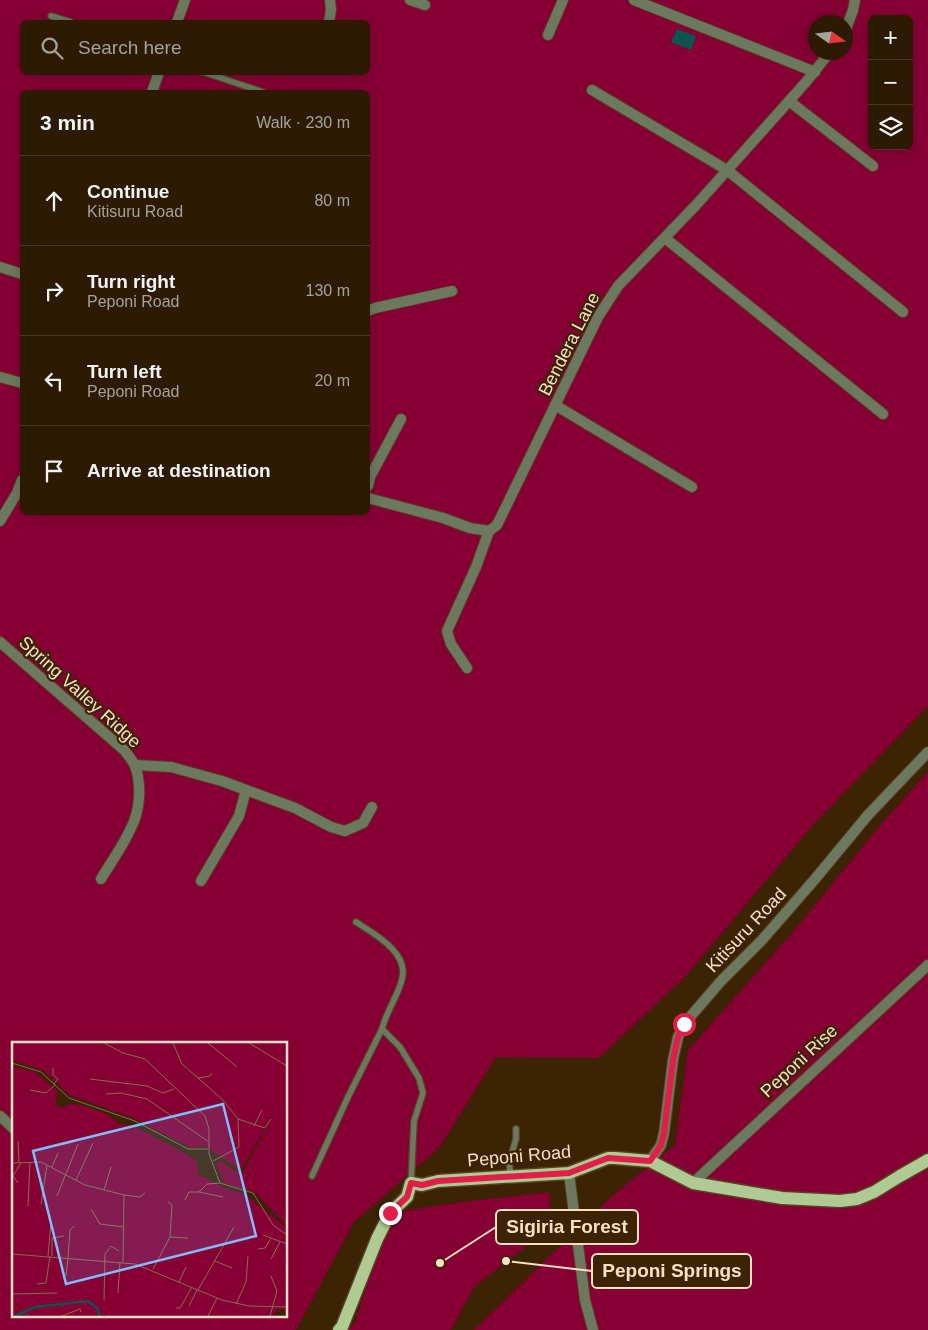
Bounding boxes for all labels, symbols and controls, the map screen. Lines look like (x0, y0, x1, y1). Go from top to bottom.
north arrow (808, 15, 853, 60)
map controls (868, 15, 913, 150)
button: + (868, 15, 913, 60)
search box (20, 20, 370, 75)
icon: search (38, 34, 66, 62)
text: Search here (78, 37, 182, 58)
button: − (868, 60, 913, 105)
button: layers (868, 105, 913, 150)
text: 3 min (40, 111, 95, 134)
text: Walk · 230 m (256, 114, 350, 131)
text: Continue (87, 181, 169, 202)
icon: ahead (40, 187, 68, 215)
text: 80 m (314, 192, 350, 209)
text: Kitisuru Road (87, 203, 183, 220)
text: Turn right (87, 271, 175, 292)
icon: right (40, 277, 68, 305)
text: 130 m (306, 282, 350, 299)
street label: Bendera Lane (534, 289, 604, 399)
text: Peponi Road (87, 293, 180, 310)
text: Turn left (87, 361, 162, 382)
icon: left (40, 367, 68, 395)
text: 20 m (314, 372, 350, 389)
text: Peponi Road (87, 383, 180, 400)
icon: arrive (40, 457, 68, 485)
text: Arrive at destination (87, 460, 271, 481)
street label: Spring Valley Ridge (15, 632, 145, 752)
street label: Kitisuru Road (702, 884, 790, 976)
route start (673, 1013, 696, 1036)
street label: Peponi Rise (757, 1021, 841, 1101)
inset map (12, 1042, 288, 1318)
street label: Peponi Road (466, 1142, 572, 1170)
route end (379, 1202, 402, 1225)
callout: Sigiria Forest (496, 1210, 638, 1244)
text: Sigiria Forest (506, 1216, 628, 1237)
callout: Peponi Springs (592, 1254, 751, 1288)
text: Peponi Springs (602, 1260, 742, 1281)

